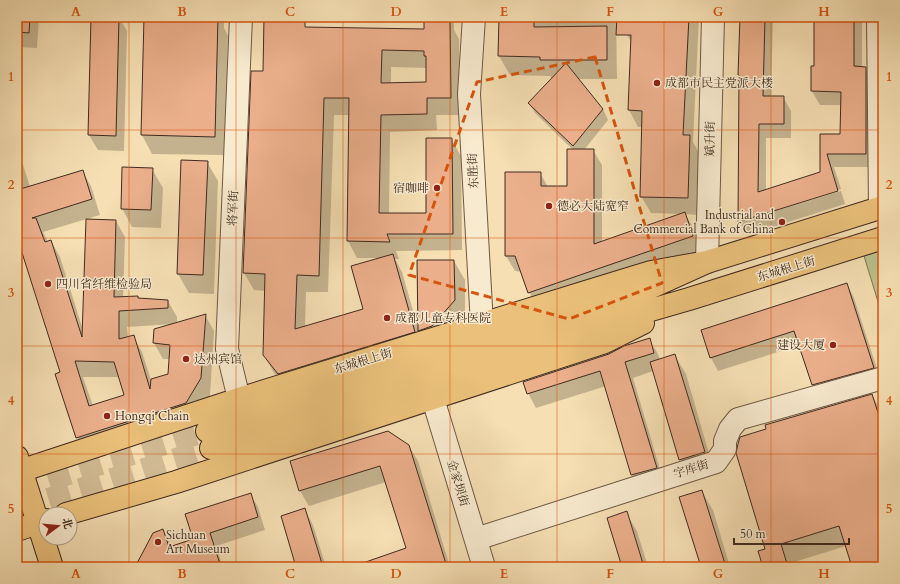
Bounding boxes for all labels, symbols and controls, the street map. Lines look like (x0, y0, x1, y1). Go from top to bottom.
text: A (71, 3, 81, 21)
text: B (177, 3, 187, 21)
text: C (285, 3, 295, 21)
text: D (390, 3, 402, 21)
text: E (500, 3, 508, 21)
text: F (606, 3, 614, 21)
text: G (713, 3, 724, 21)
text: H (818, 3, 830, 21)
text: 1 (8, 68, 14, 86)
text: 1 (886, 68, 892, 86)
place label: 成都市民主党派大楼 (665, 75, 773, 91)
marker: 成都市民主党派大楼 (652, 78, 662, 88)
street label: 斌升街 (702, 120, 718, 157)
street label: 东胜街 (464, 152, 482, 189)
text: 2 (8, 176, 15, 194)
text: 2 (886, 176, 893, 194)
place label: 宿咖啡 (393, 180, 429, 196)
marker: 宿咖啡 (432, 183, 442, 193)
street label: 将军街 (224, 189, 242, 226)
place label: 德必大陆宽窄 (557, 198, 629, 214)
marker: 德必大陆宽窄 (544, 201, 554, 211)
place label: Industrial and Commercial Bank of China (634, 207, 775, 237)
marker: Industrial and Commercial Bank of China (777, 217, 787, 227)
street label: 东城根上街 (755, 252, 818, 285)
place label: 四川省纤维检验局 (56, 276, 152, 292)
marker: 四川省纤维检验局 (43, 279, 53, 289)
text: 3 (8, 284, 15, 302)
text: 3 (886, 284, 893, 302)
place label: 成都儿童专科医院 (395, 310, 491, 326)
marker: 成都儿童专科医院 (382, 313, 392, 323)
place label: 建设大厦 (777, 337, 825, 353)
marker: 建设大厦 (828, 340, 838, 350)
street label: 东城根上街 (332, 344, 395, 377)
place label: 达州宾馆 (194, 351, 242, 367)
marker: 达州宾馆 (181, 354, 191, 364)
text: 4 (8, 392, 15, 410)
text: 4 (886, 392, 893, 410)
place label: Hongqi Chain (115, 408, 189, 424)
marker: Hongqi Chain (102, 411, 112, 421)
street label: 字库街 (671, 456, 712, 482)
street label: 金家坝街 (443, 458, 473, 509)
text: 5 (8, 500, 14, 518)
text: 5 (886, 500, 892, 518)
north arrow (38, 506, 78, 546)
text: 北 (58, 516, 76, 531)
scale bar (734, 520, 849, 546)
text: 50 m (740, 526, 767, 542)
place label: Sichuan Art Museum (166, 527, 231, 557)
marker: Sichuan Art Museum (153, 537, 163, 547)
text: A (71, 565, 81, 583)
text: B (177, 565, 187, 583)
text: C (285, 565, 295, 583)
text: D (390, 565, 402, 583)
text: E (500, 565, 508, 583)
text: F (606, 565, 614, 583)
text: G (713, 565, 724, 583)
text: H (818, 565, 830, 583)

